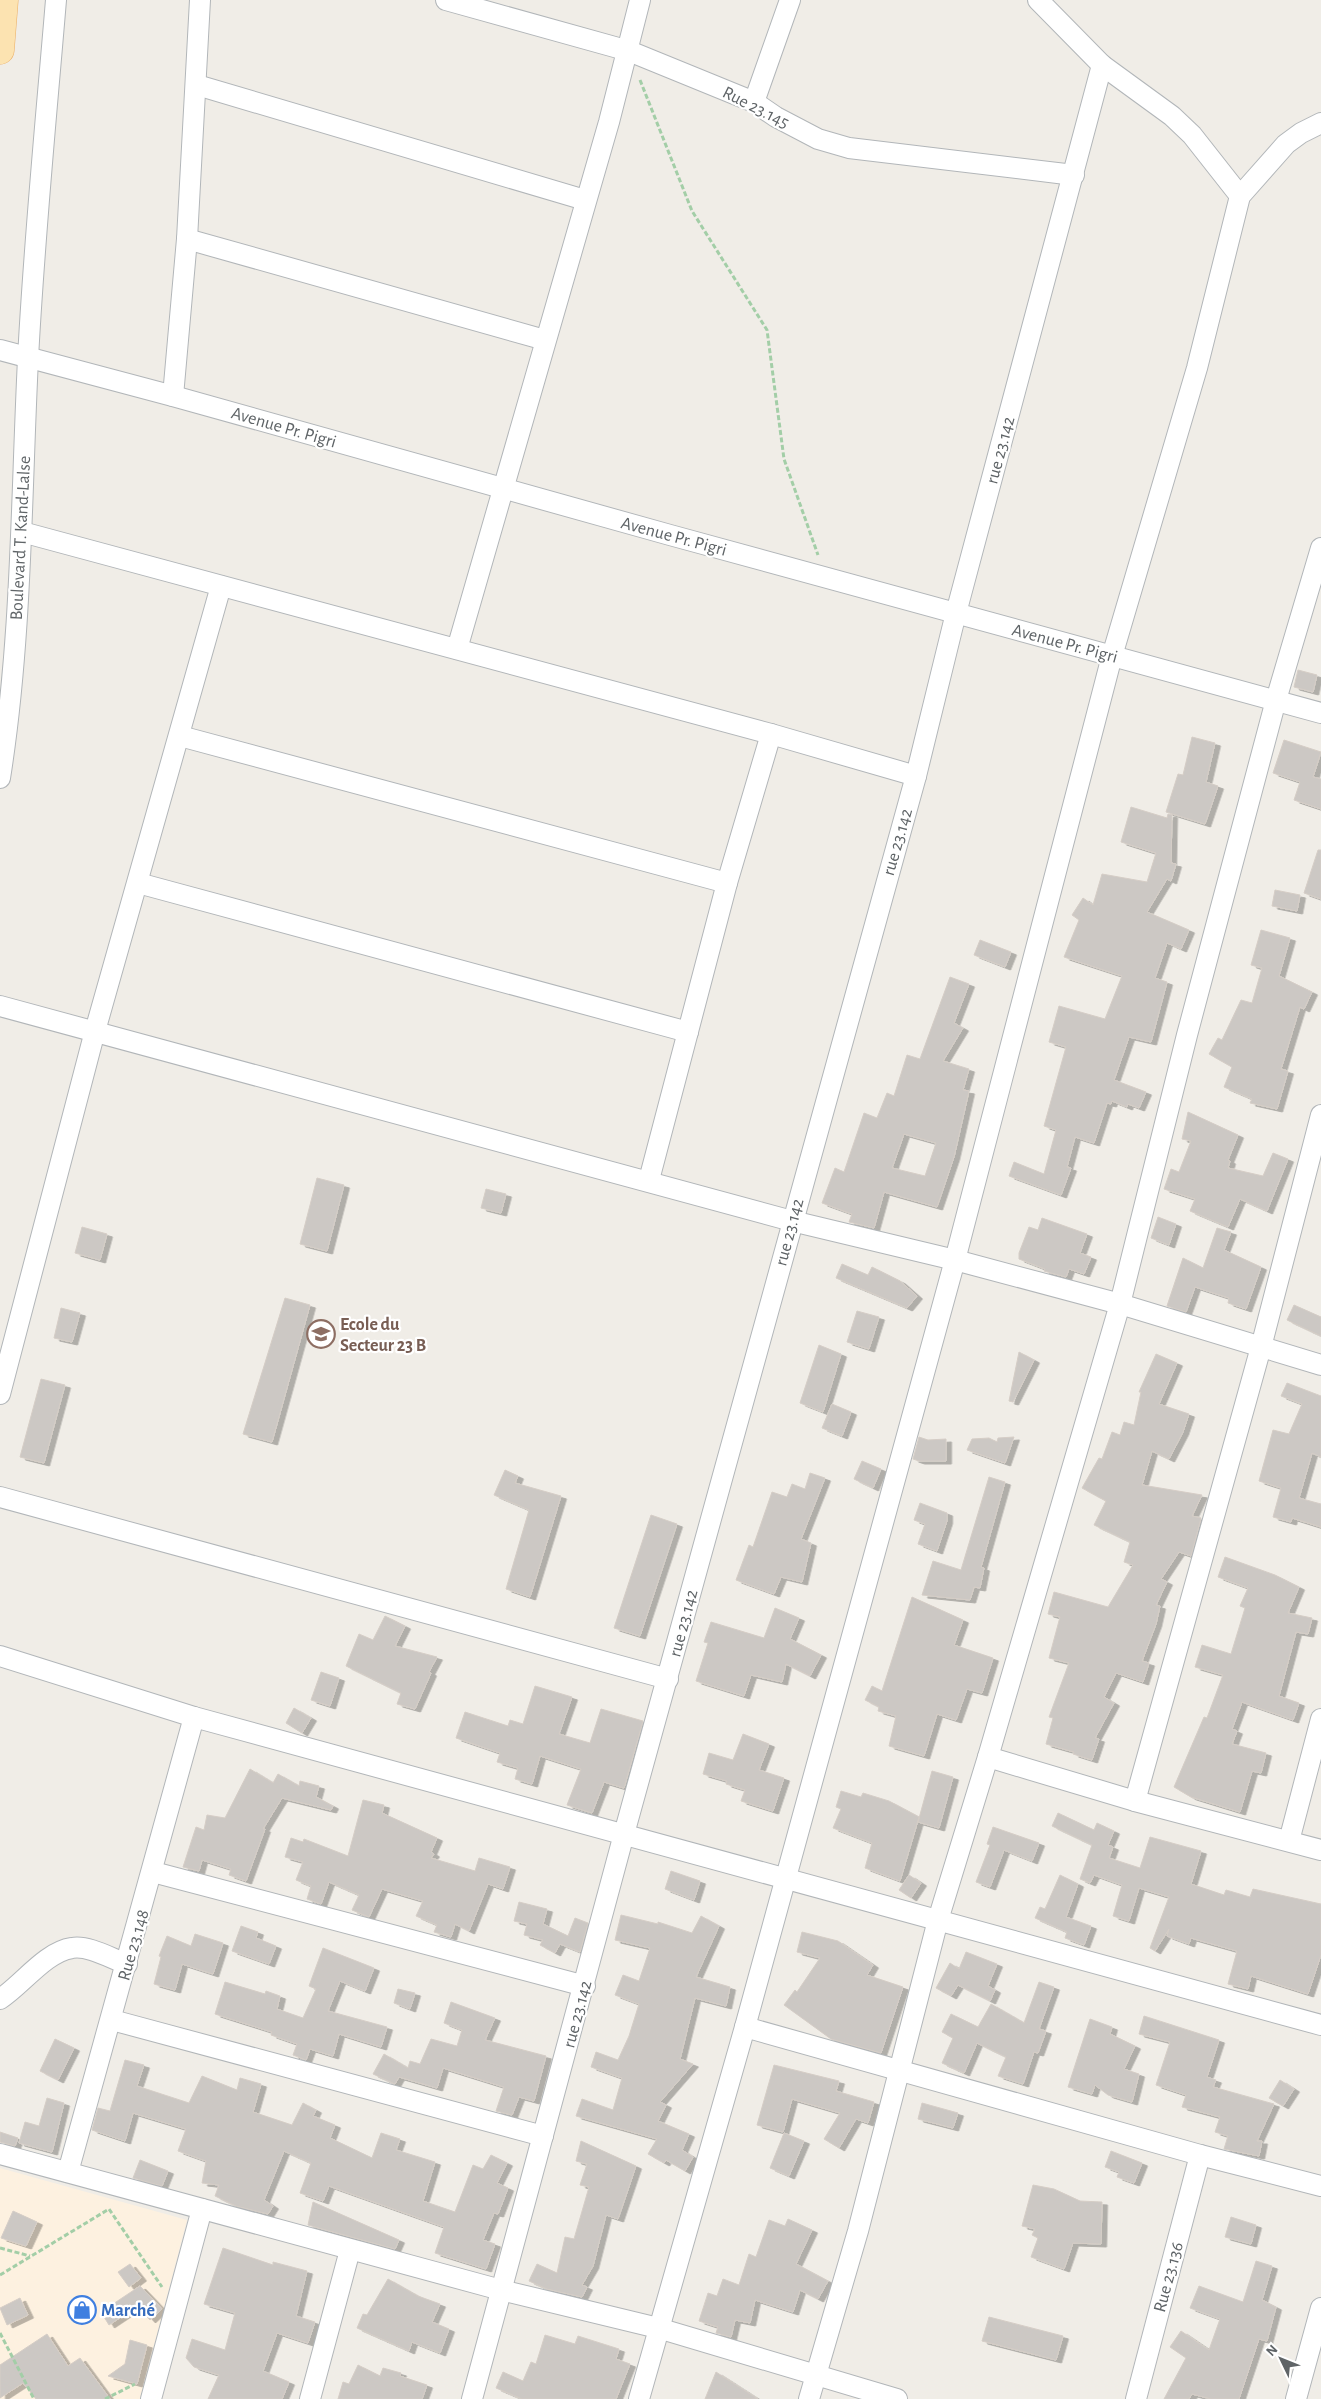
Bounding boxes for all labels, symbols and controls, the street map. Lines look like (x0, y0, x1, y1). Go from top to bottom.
street label: Rue 23.145 (719, 83, 792, 132)
street label: Avenue Pr. Pigri (229, 404, 338, 452)
street label: rue 23.142 (983, 415, 1019, 486)
street label: Boulevard T. Kand-Lalse (8, 455, 34, 621)
street label: Avenue Pr. Pigri (619, 514, 729, 560)
street label: Avenue Pr. Pigri (1010, 621, 1120, 667)
street label: rue 23.142 (880, 807, 916, 878)
street label: rue 23.142 (772, 1197, 808, 1268)
place label: Ecole du Secteur 23 B (340, 1316, 426, 1355)
school or university icon: Ecole du Secteur 23 B (306, 1319, 336, 1349)
street label: rue 23.142 (666, 1588, 702, 1659)
street label: Rue 23.148 (115, 1908, 153, 1983)
street label: rue 23.142 (560, 1979, 596, 2050)
street label: Rue 23.136 (1151, 2240, 1187, 2314)
shop icon: Marché (67, 2295, 97, 2325)
place label: Marché (101, 2302, 155, 2320)
north arrow (1256, 2334, 1306, 2384)
text: N (1264, 2342, 1281, 2359)

